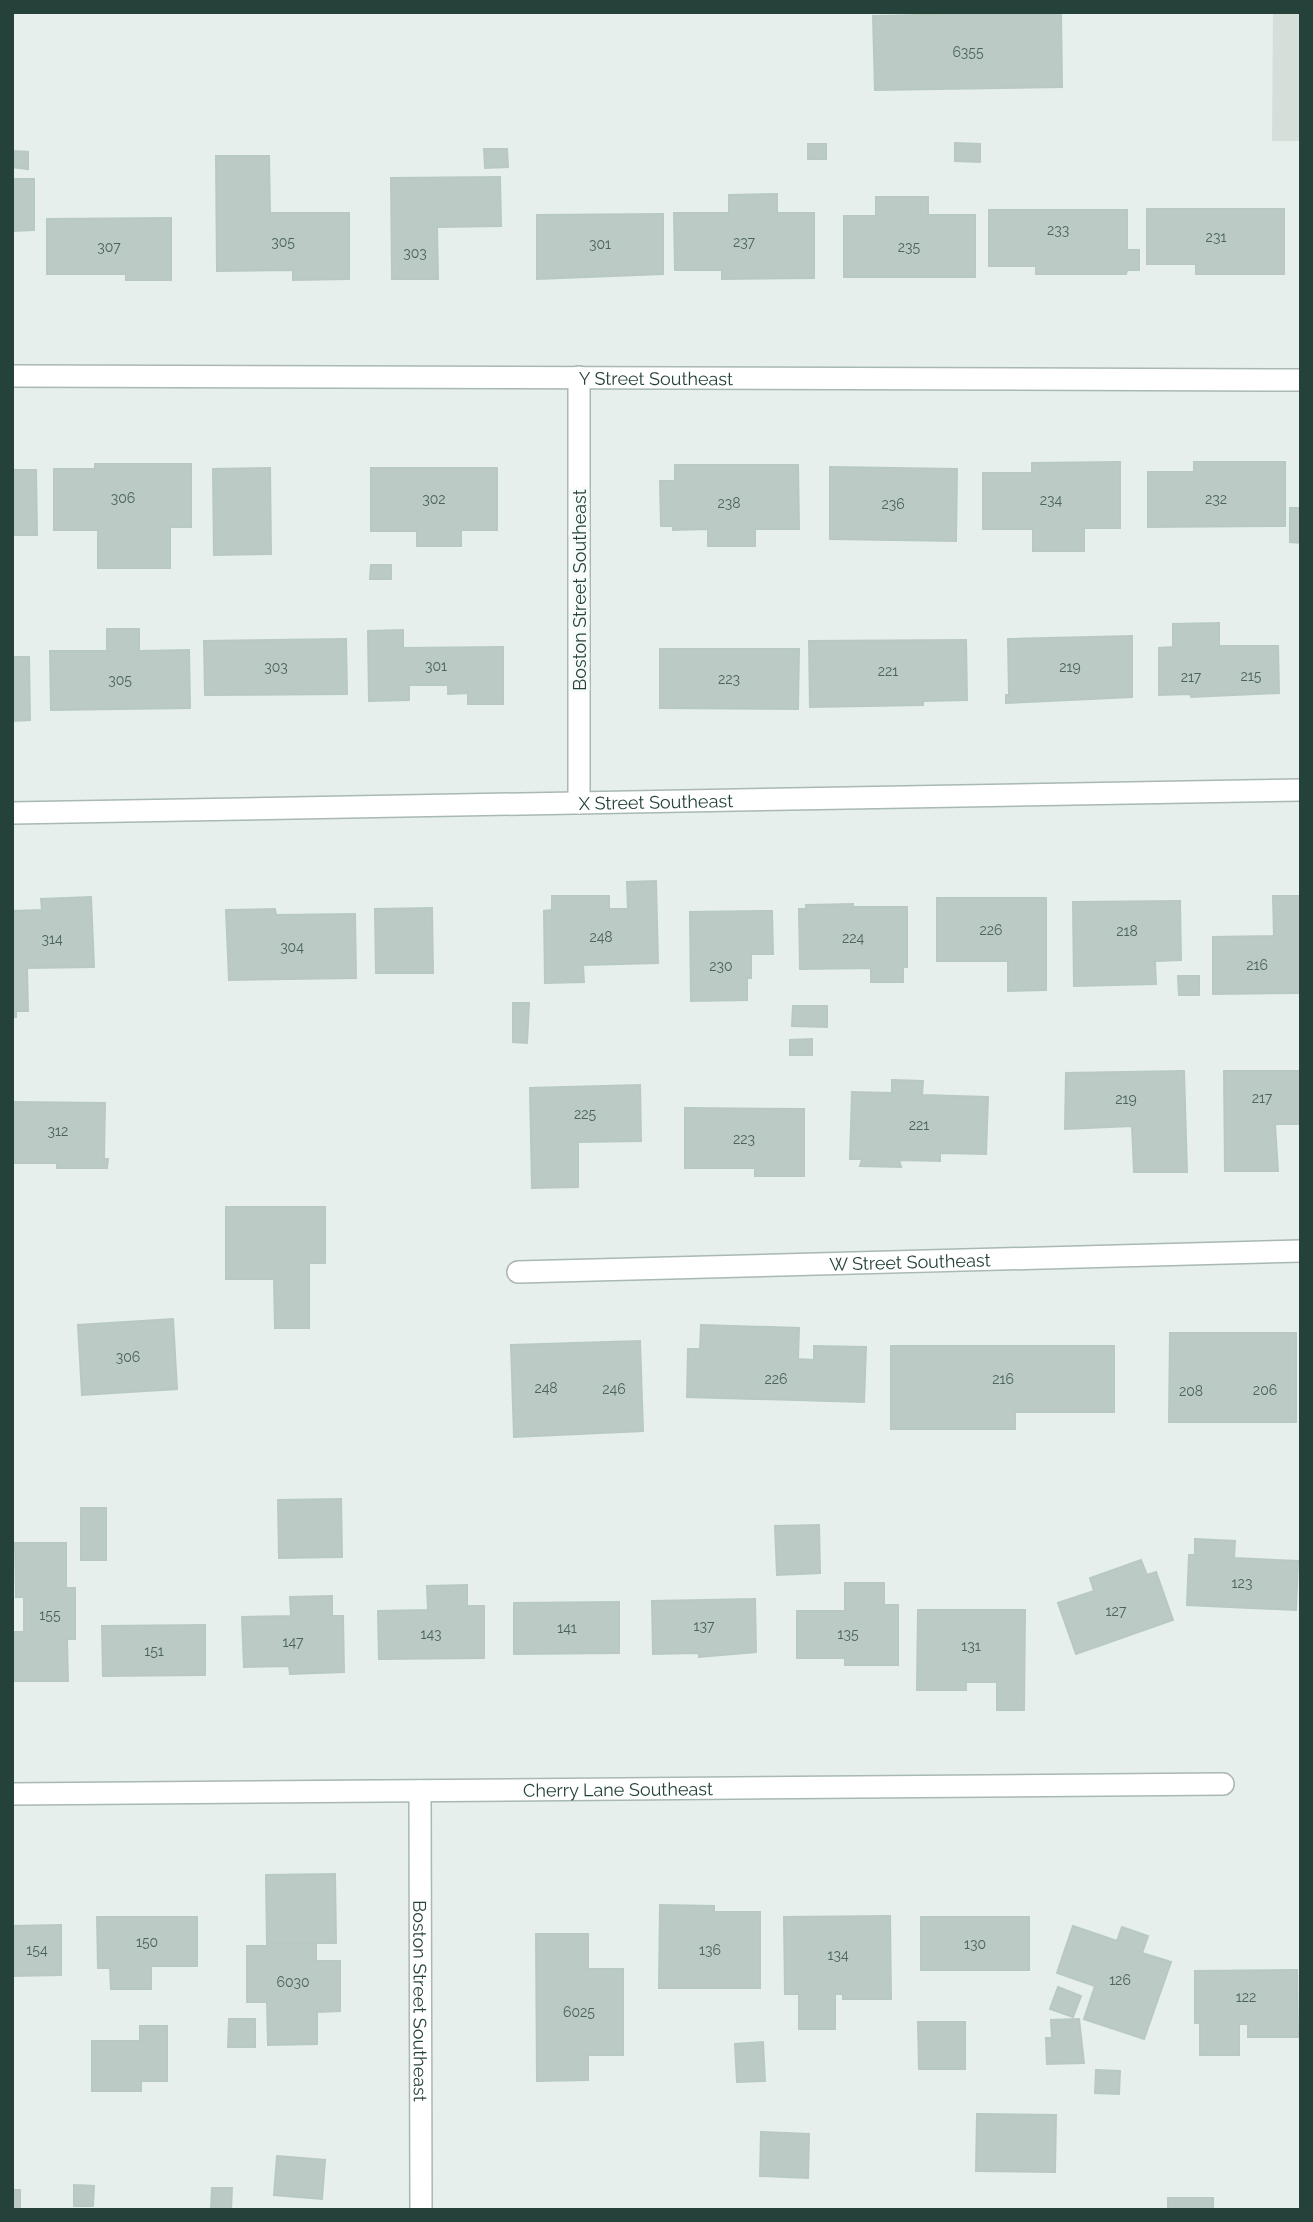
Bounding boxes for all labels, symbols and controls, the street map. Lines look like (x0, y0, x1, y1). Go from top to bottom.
house number: 6355 (952, 44, 984, 60)
house number: 233 (1047, 222, 1069, 238)
house number: 231 (1206, 229, 1226, 245)
house number: 305 (271, 234, 295, 250)
house number: 237 (733, 234, 756, 250)
house number: 301 (589, 236, 611, 252)
house number: 307 (97, 239, 121, 255)
house number: 235 (898, 239, 921, 255)
house number: 303 (403, 245, 427, 261)
street label: Y Street Southeast (579, 367, 733, 389)
street label: Boston Street Southeast (569, 489, 590, 691)
house number: 306 (111, 490, 135, 506)
house number: 302 (422, 491, 446, 507)
house number: 232 (1205, 491, 1227, 507)
house number: 234 (1040, 492, 1063, 508)
house number: 238 (717, 495, 741, 511)
house number: 236 (881, 496, 905, 512)
house number: 301 (425, 658, 447, 674)
house number: 303 (264, 659, 288, 675)
house number: 219 (1059, 659, 1081, 675)
house number: 221 (878, 663, 898, 679)
house number: 215 (1241, 668, 1262, 684)
house number: 217 (1181, 669, 1202, 685)
house number: 223 (718, 671, 740, 687)
house number: 305 (108, 672, 132, 688)
street label: X Street Southeast (579, 790, 733, 813)
house number: 226 (979, 922, 1003, 938)
house number: 218 (1116, 923, 1138, 939)
house number: 248 (589, 929, 613, 945)
house number: 224 (842, 930, 864, 946)
house number: 314 (41, 931, 63, 947)
house number: 304 (280, 939, 304, 955)
house number: 216 (1246, 957, 1268, 973)
house number: 230 (709, 958, 733, 974)
house number: 217 (1252, 1090, 1273, 1106)
house number: 219 (1115, 1091, 1137, 1107)
house number: 225 (574, 1106, 596, 1122)
house number: 221 (909, 1117, 929, 1133)
house number: 312 (48, 1123, 68, 1139)
house number: 223 (733, 1131, 755, 1147)
street label: W Street Southeast (829, 1249, 991, 1274)
house number: 306 (116, 1349, 140, 1365)
house number: 226 (764, 1371, 788, 1387)
house number: 216 (992, 1371, 1014, 1387)
house number: 248 (534, 1380, 558, 1396)
house number: 246 (602, 1381, 626, 1397)
house number: 206 (1253, 1382, 1277, 1398)
house number: 208 (1179, 1383, 1203, 1399)
house number: 123 (1232, 1575, 1252, 1591)
house number: 127 (1106, 1603, 1127, 1619)
house number: 155 (39, 1607, 61, 1623)
house number: 137 (694, 1618, 715, 1634)
house number: 141 (557, 1620, 577, 1636)
house number: 143 (420, 1626, 442, 1642)
house number: 135 (837, 1626, 859, 1642)
house number: 147 (282, 1634, 304, 1650)
house number: 131 (961, 1638, 981, 1654)
house number: 151 (144, 1643, 164, 1659)
street label: Cherry Lane Southeast (523, 1778, 713, 1800)
street label: Boston Street Southeast (410, 1900, 431, 2102)
house number: 150 (136, 1934, 158, 1950)
house number: 130 (964, 1936, 986, 1952)
house number: 154 (26, 1942, 48, 1958)
house number: 136 (699, 1942, 721, 1958)
house number: 134 (827, 1947, 849, 1963)
house number: 126 (1109, 1972, 1131, 1988)
house number: 6030 (276, 1974, 310, 1990)
house number: 122 (1236, 1989, 1256, 2005)
house number: 6025 (563, 2004, 595, 2020)

